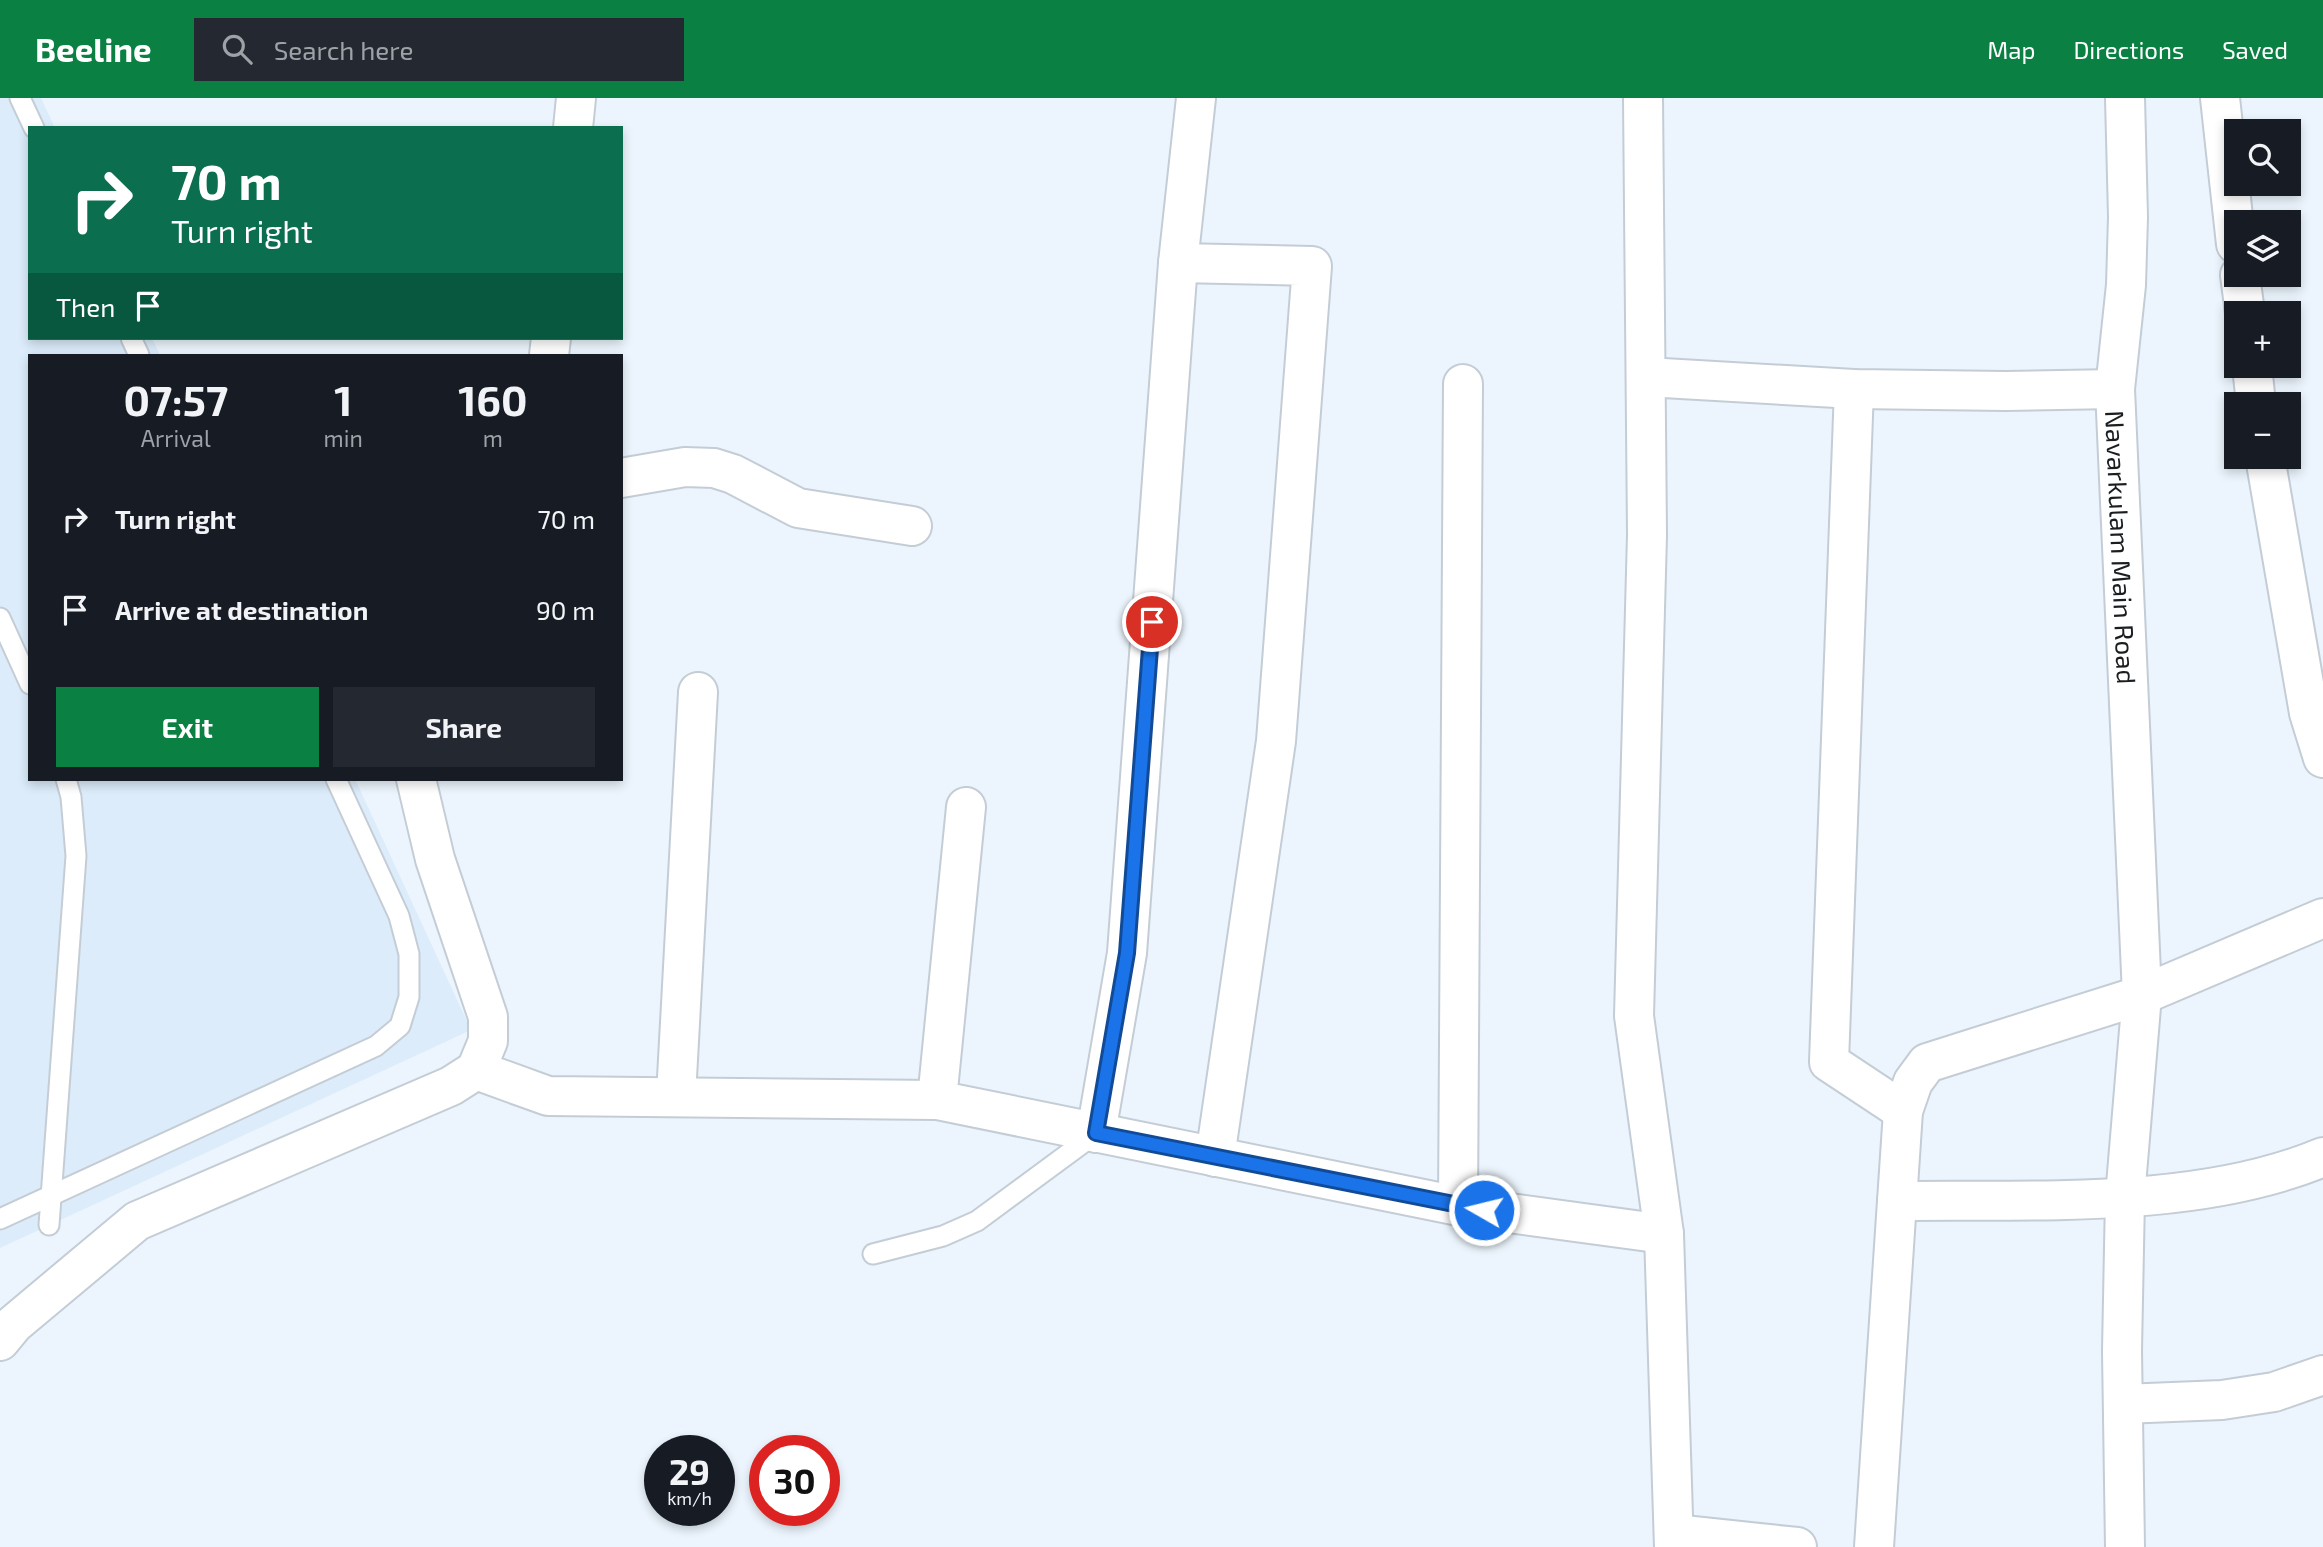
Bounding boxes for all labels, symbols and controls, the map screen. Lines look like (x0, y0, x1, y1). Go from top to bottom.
search box (194, 18, 684, 81)
text: Beeline (35, 29, 152, 69)
icon: search (218, 30, 256, 68)
text: Search here (274, 34, 413, 65)
text: Map (1987, 35, 2035, 64)
text: Directions (2073, 35, 2184, 64)
text: Saved (2222, 35, 2288, 64)
map controls (2224, 119, 2301, 469)
button: search (2224, 119, 2301, 196)
text: 70 m (171, 151, 282, 210)
icon: right (56, 154, 147, 245)
button: layers (2224, 210, 2301, 287)
text: Turn right (171, 211, 313, 249)
icon: arrive (129, 287, 167, 325)
text: Then (56, 291, 115, 322)
button: + (2224, 301, 2301, 378)
text: 07:57 (123, 374, 228, 424)
text: 1 (334, 374, 352, 424)
text: 160 (458, 374, 528, 424)
button: − (2224, 392, 2301, 469)
street label: Navarkulam Main Road (2100, 410, 2144, 685)
text: Arrival (141, 424, 211, 452)
text: min (324, 424, 363, 452)
text: m (483, 424, 503, 452)
icon: right (56, 500, 94, 538)
text: Turn right (115, 503, 236, 534)
text: 70 m (537, 503, 595, 534)
icon: arrive (56, 591, 94, 629)
pin (1122, 592, 1182, 652)
text: Arrive at destination (115, 594, 368, 625)
text: 90 m (536, 594, 595, 625)
icon: arrive (1133, 603, 1171, 641)
button: Exit (56, 687, 319, 767)
button: Share (333, 687, 595, 767)
position arrow (1447, 1173, 1521, 1247)
speed limit sign: 30 (749, 1435, 840, 1526)
text: 29 (669, 1450, 710, 1492)
text: km/h (667, 1487, 712, 1509)

